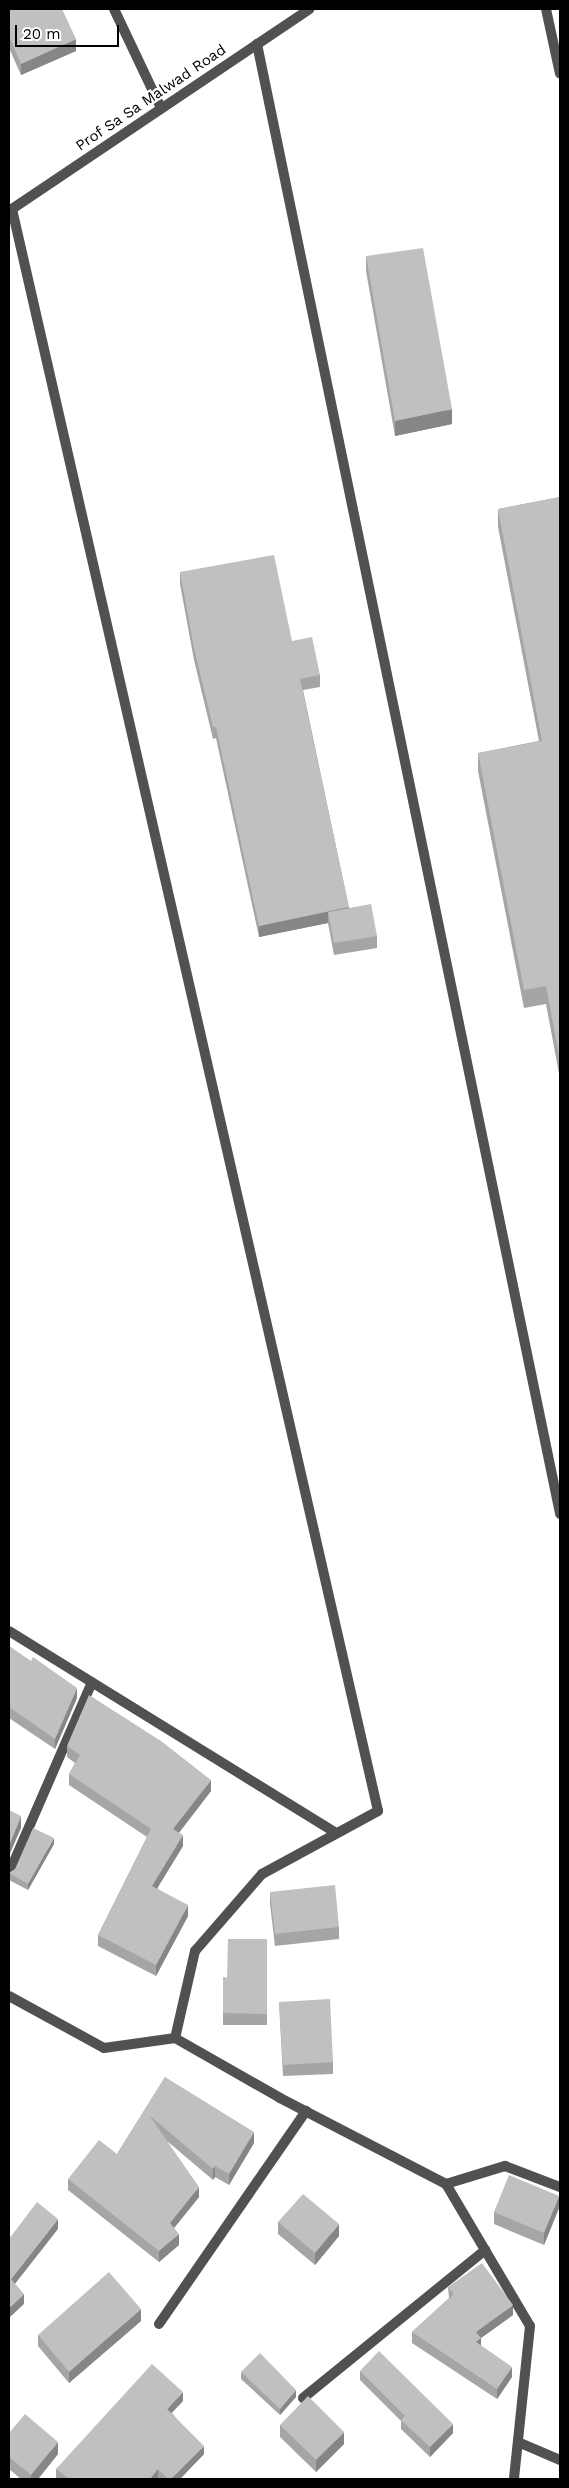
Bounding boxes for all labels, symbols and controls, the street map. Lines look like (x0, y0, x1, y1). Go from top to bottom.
scale bar (18, 15, 121, 47)
text: 20 m (23, 25, 61, 43)
street label: Prof Sa Sa Malwad Road (72, 41, 230, 155)

